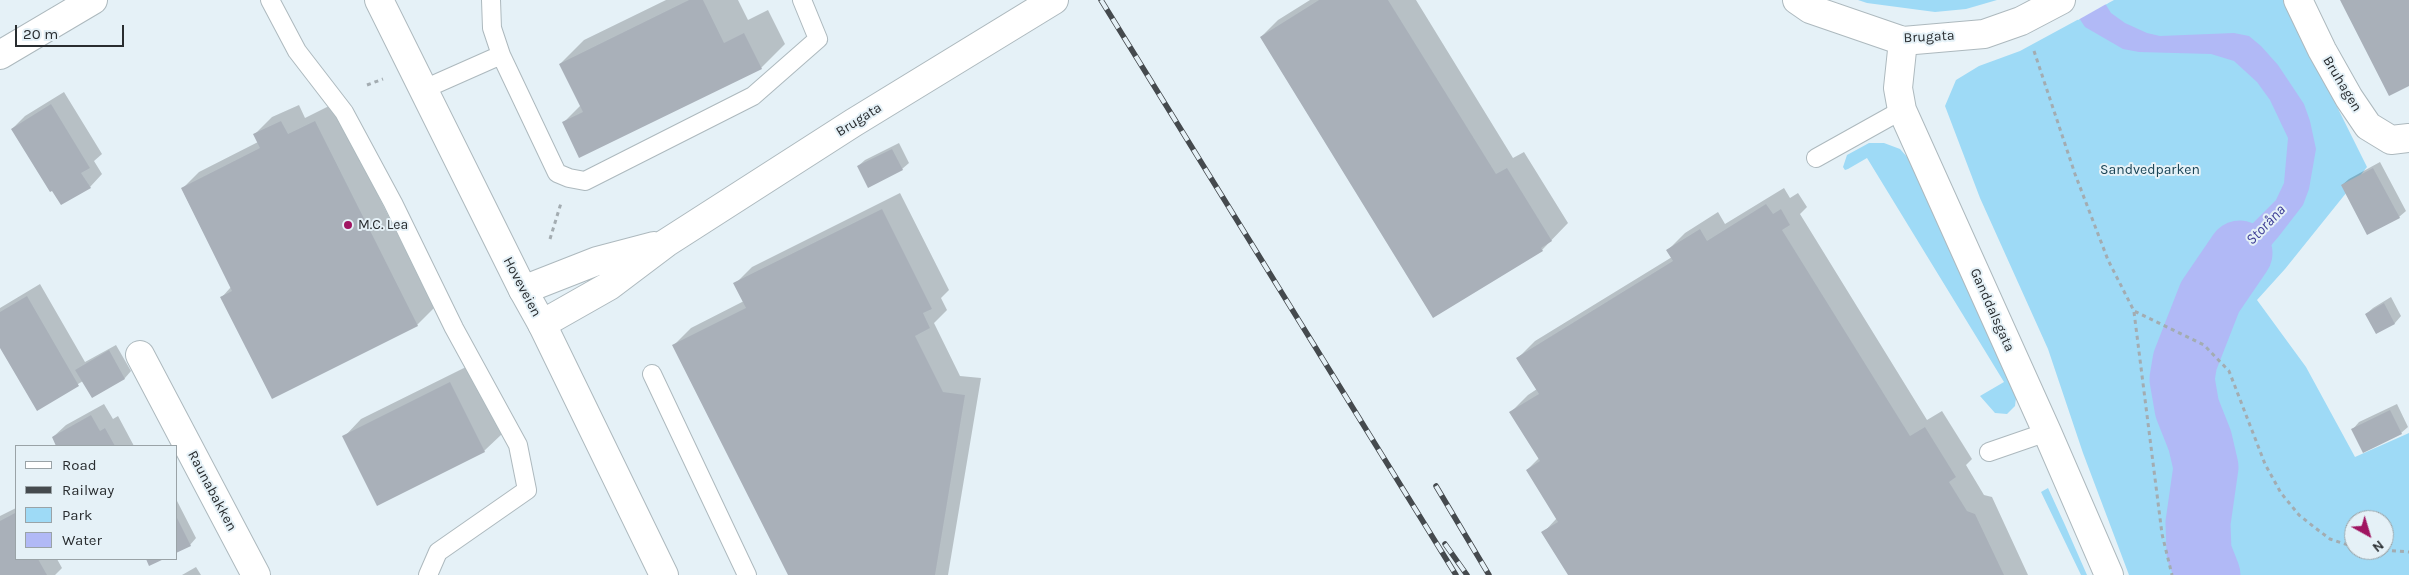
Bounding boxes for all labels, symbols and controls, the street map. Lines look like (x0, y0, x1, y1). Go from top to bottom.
scale bar (18, 15, 126, 47)
text: 20 m (23, 25, 58, 43)
street label: Brugata (1903, 27, 1955, 47)
street label: Bruhagen (2319, 53, 2365, 115)
street label: Brugata (833, 99, 885, 141)
park label: Sandvedparken (2100, 162, 2200, 178)
water label: Storåna (2243, 201, 2289, 249)
place label: M.C. Lea (358, 217, 408, 233)
marker: M.C. Lea (342, 219, 354, 231)
street label: Hoveveien (499, 254, 545, 320)
street label: Ganddalsgata (1966, 266, 2018, 354)
legend (15, 445, 178, 560)
street label: Raunabakken (184, 448, 240, 534)
text: Road (62, 456, 97, 474)
text: Railway (62, 481, 114, 499)
text: Park (62, 506, 92, 524)
north arrow (2344, 510, 2394, 560)
text: Water (62, 531, 102, 549)
text: N (2369, 536, 2387, 556)

